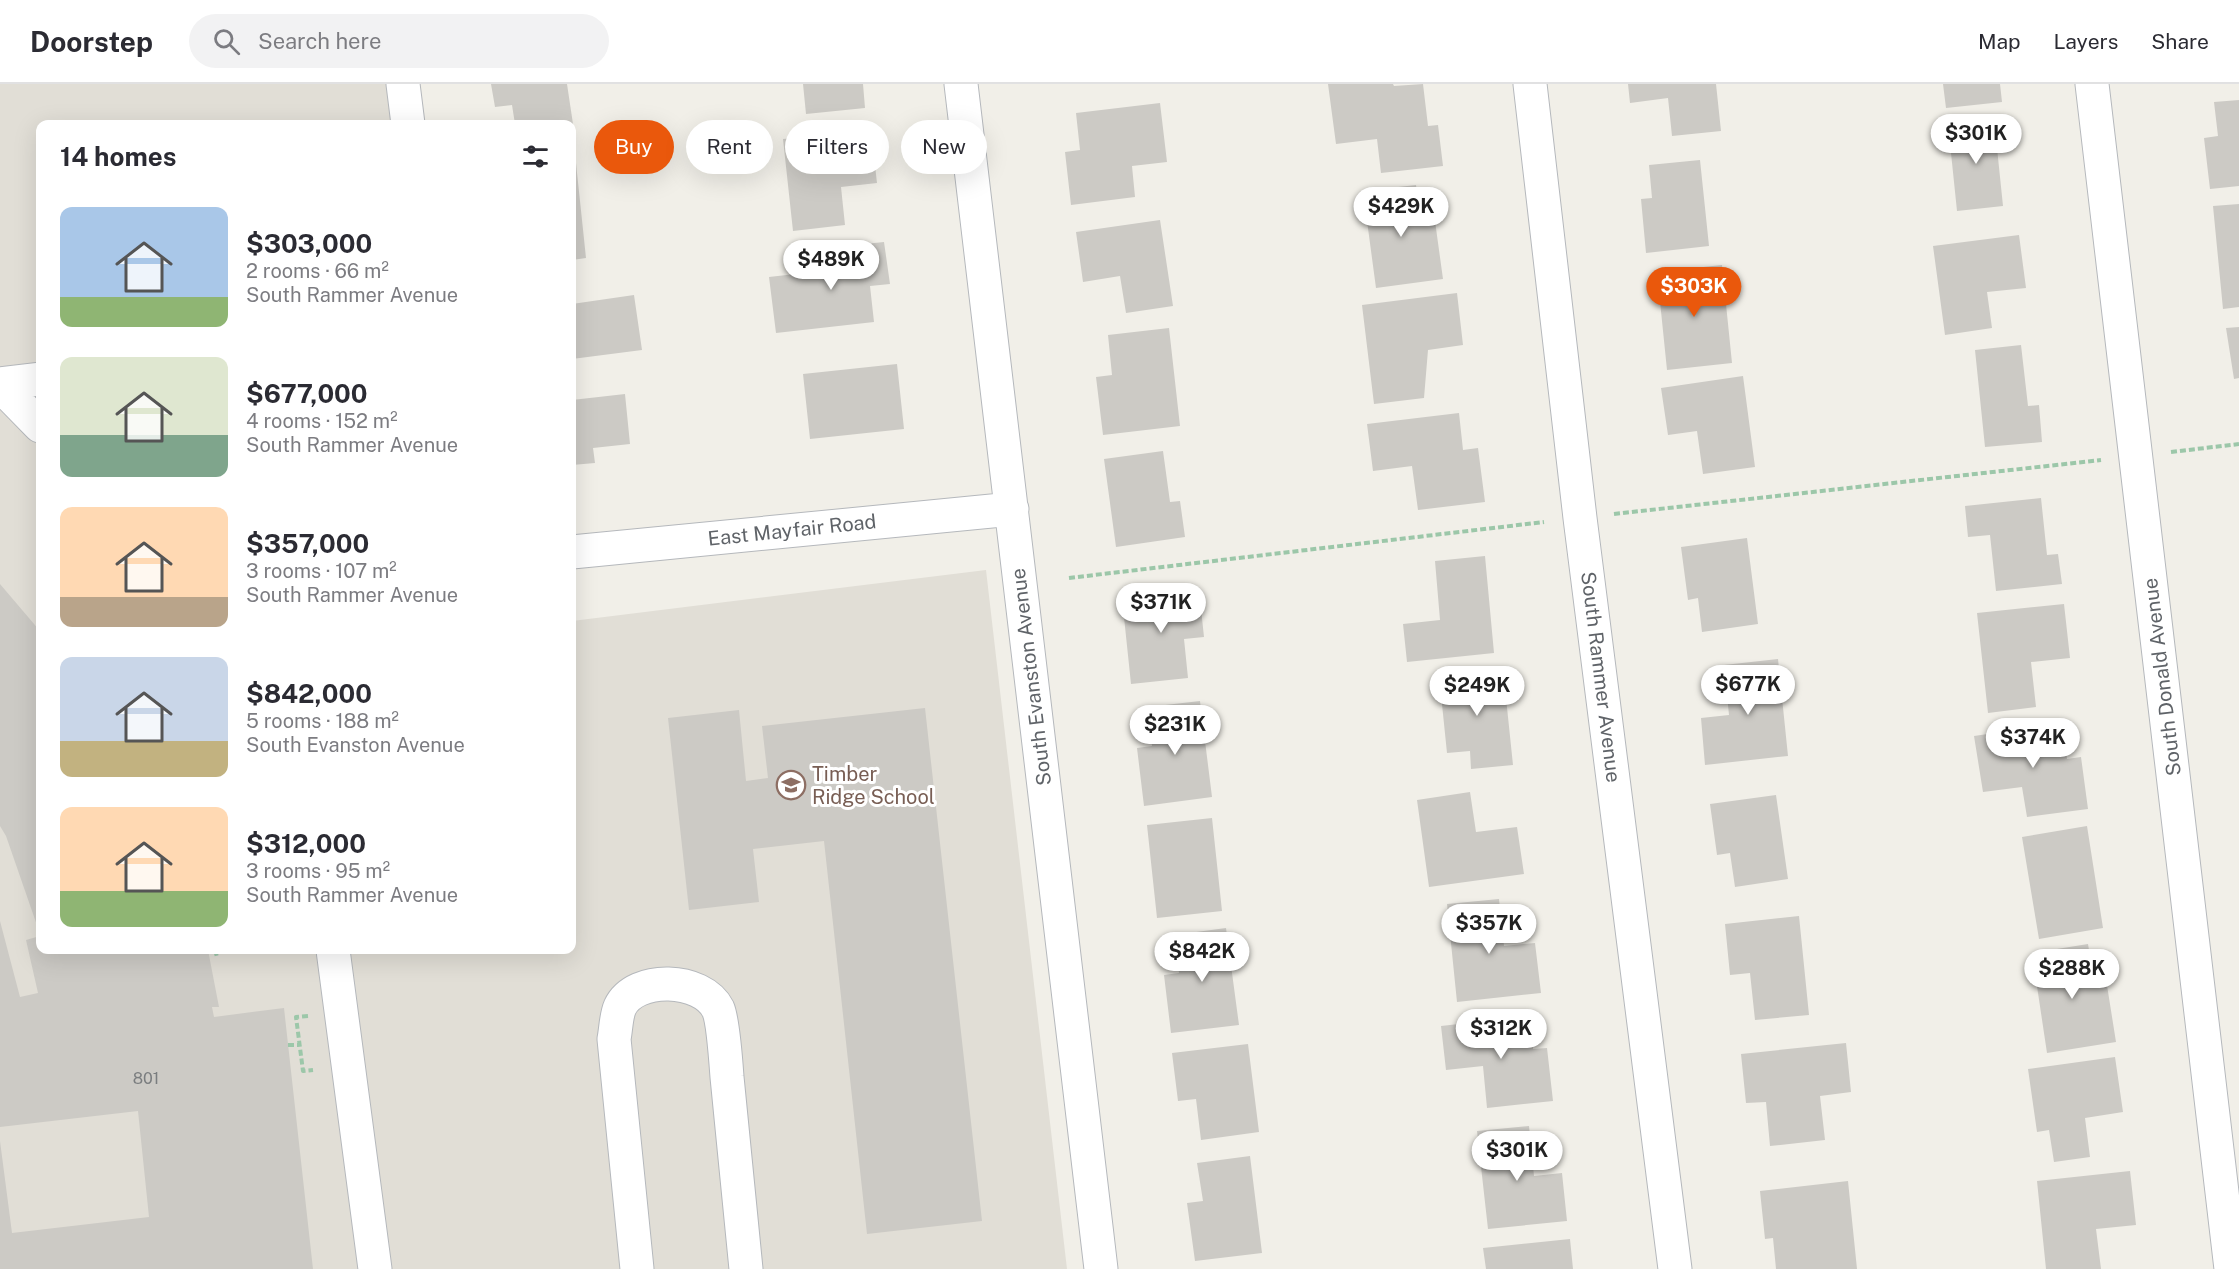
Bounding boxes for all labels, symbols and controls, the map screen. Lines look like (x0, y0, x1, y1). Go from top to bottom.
search box (189, 14, 609, 68)
text: Doorstep (30, 25, 153, 58)
icon: search (210, 25, 243, 58)
text: Search here (258, 28, 381, 54)
text: Map (1978, 29, 2021, 54)
text: Layers (2054, 29, 2118, 54)
text: Share (2151, 29, 2209, 54)
pin: $301K (1934, 114, 2018, 165)
chip: Buy (594, 120, 674, 174)
chip: Rent (686, 120, 773, 174)
chip: Filters (785, 120, 889, 174)
chip: New (901, 120, 987, 174)
text: $301K (1945, 121, 2007, 145)
icon: filters (519, 140, 552, 173)
text: 14 homes (60, 141, 176, 172)
pin: $429K (1359, 187, 1443, 238)
text: $429K (1368, 194, 1434, 218)
text: $303,000 (246, 228, 372, 259)
icon: home (108, 231, 180, 303)
pin: $489K (789, 240, 873, 291)
text: $489K (797, 247, 865, 271)
text: 2 rooms · 66 m² (246, 259, 389, 283)
pin: $303K (1652, 267, 1736, 318)
text: $303K (1660, 274, 1728, 298)
text: South Rammer Avenue (246, 283, 458, 307)
text: $677,000 (246, 378, 368, 409)
icon: home (108, 381, 180, 453)
text: 4 rooms · 152 m² (246, 409, 398, 433)
text: South Rammer Avenue (246, 433, 458, 457)
street label: East Mayfair Road (707, 509, 877, 551)
text: $357,000 (246, 528, 369, 559)
icon: home (108, 531, 180, 603)
text: 3 rooms · 107 m² (246, 559, 397, 583)
street label: South Evanston Avenue (1006, 567, 1056, 787)
street label: South Rammer Avenue (1576, 570, 1626, 784)
street label: South Donald Avenue (2138, 577, 2186, 777)
text: South Rammer Avenue (246, 583, 458, 607)
pin: $371K (1119, 583, 1203, 634)
text: $371K (1130, 590, 1192, 614)
pin: $677K (1706, 665, 1790, 716)
pin: $249K (1435, 666, 1519, 717)
text: $677K (1715, 672, 1781, 696)
text: $249K (1444, 673, 1510, 697)
text: $842,000 (246, 678, 372, 709)
icon: home (108, 681, 180, 753)
pin: $231K (1133, 705, 1217, 756)
text: 5 rooms · 188 m² (246, 709, 399, 733)
text: $231K (1144, 712, 1206, 736)
pin: $374K (1991, 718, 2075, 769)
text: $374K (2000, 725, 2066, 749)
text: South Evanston Avenue (246, 733, 465, 757)
place label: Timber Ridge School (812, 762, 935, 809)
school or university icon: Timber Ridge School (775, 769, 807, 801)
text: $312,000 (246, 828, 366, 859)
icon: home (108, 831, 180, 903)
text: 3 rooms · 95 m² (246, 859, 390, 883)
text: South Rammer Avenue (246, 883, 458, 907)
pin: $357K (1447, 904, 1531, 955)
text: $357K (1455, 911, 1523, 935)
pin: $842K (1160, 932, 1244, 983)
text: $842K (1168, 939, 1236, 963)
pin: $288K (2030, 949, 2114, 1000)
text: $288K (2038, 956, 2106, 980)
pin: $312K (1459, 1009, 1543, 1060)
text: $312K (1470, 1016, 1532, 1040)
house number: 801 (133, 1069, 159, 1088)
pin: $301K (1475, 1131, 1559, 1182)
text: $301K (1486, 1138, 1548, 1162)

